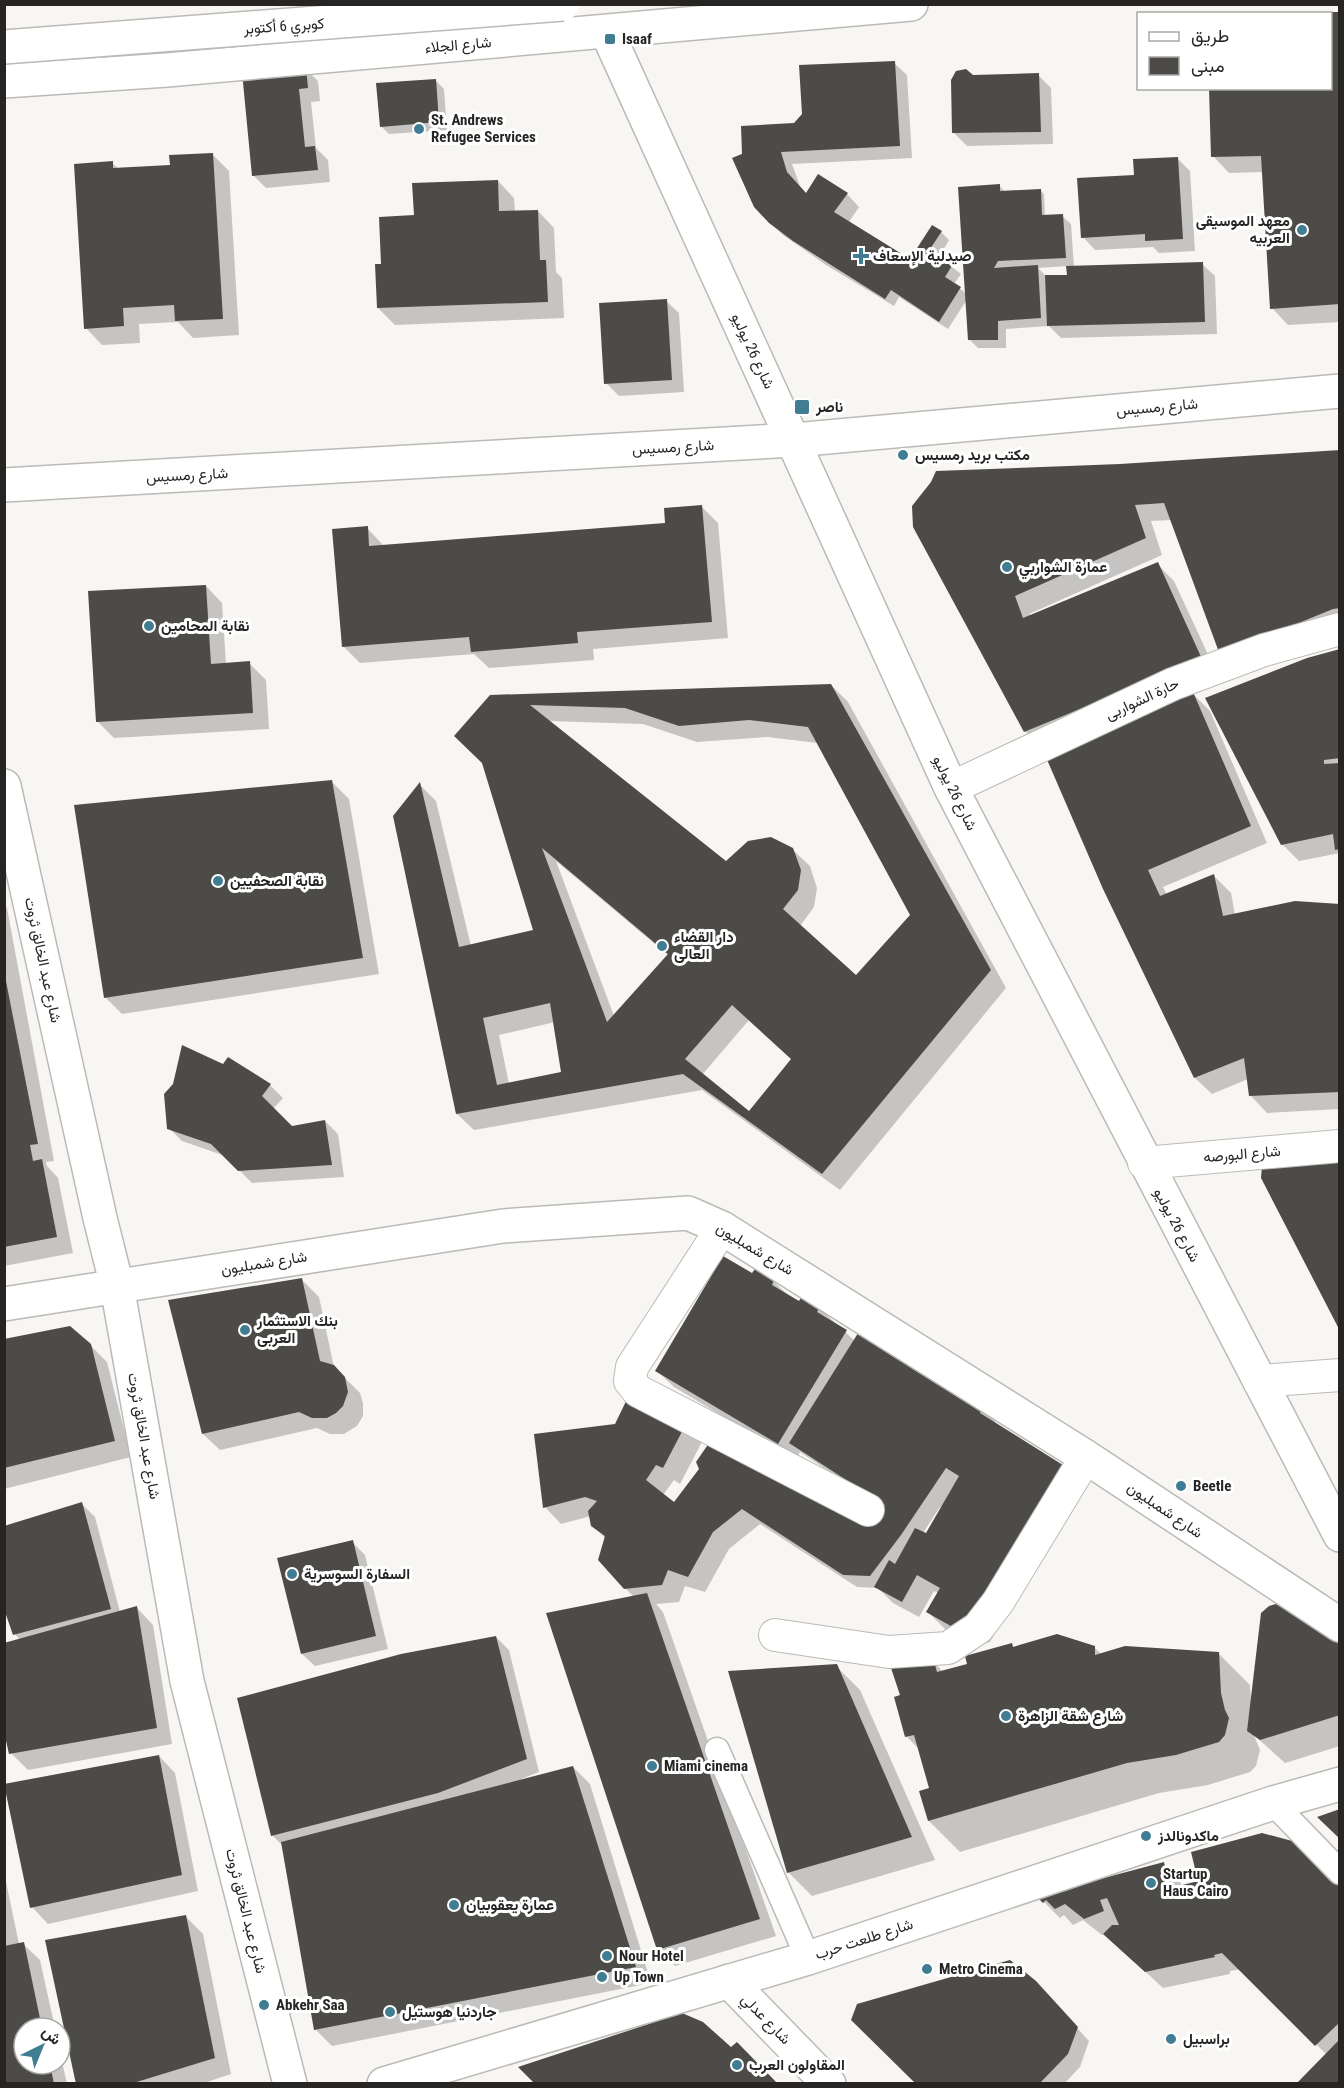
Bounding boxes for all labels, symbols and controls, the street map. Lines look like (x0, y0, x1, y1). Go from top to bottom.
legend (1137, 12, 1332, 90)
street label: كوبري 6 أكتوبر (242, 14, 326, 42)
text: طريق (1191, 25, 1229, 47)
place label: Isaaf (622, 30, 652, 48)
marker: Isaaf (603, 32, 617, 46)
street label: شارع الجلاء (424, 33, 492, 59)
text: مبنى (1191, 55, 1225, 77)
place label: St. Andrews Refugee Services (431, 111, 536, 146)
marker: St. Andrews Refugee Services (412, 122, 426, 136)
place label: معهد الموسيقى العربيه (1196, 212, 1290, 247)
marker: معهد الموسيقى العربيه (1295, 223, 1309, 237)
place label: صيدلية الإسعاف (873, 247, 972, 266)
marker: صيدلية الإسعاف (854, 249, 868, 263)
street label: شارع 26 يوليو (726, 310, 778, 393)
street label: شارع رمسيس (1115, 394, 1199, 422)
marker: ناصر (793, 398, 811, 416)
place label: ناصر (815, 398, 843, 416)
street label: شارع رمسيس (631, 436, 715, 460)
place label: مكتب بريد رمسيس (915, 446, 1030, 464)
marker: مكتب بريد رمسيس (896, 448, 910, 462)
street label: شارع رمسيس (145, 464, 229, 488)
place label: عمارة الشواربي (1019, 558, 1107, 580)
marker: عمارة الشواربي (1000, 560, 1014, 574)
place label: نقابة المحامين (161, 617, 249, 635)
marker: نقابة المحامين (142, 619, 156, 633)
street label: حارة الشواربى (1102, 674, 1182, 725)
street label: شارع 26 يوليو (927, 753, 981, 834)
place label: نقابة الصحفيين (230, 872, 324, 890)
marker: نقابة الصحفيين (211, 874, 225, 888)
street label: شارع عبد الخالق ثروت (19, 896, 65, 1025)
place label: دار القضاء العالى (674, 928, 734, 963)
marker: دار القضاء العالى (655, 939, 669, 953)
street label: شارع البورصه (1203, 1142, 1282, 1168)
street label: شارع 26 يوليو (1148, 1185, 1204, 1266)
street label: شارع شمبليون (712, 1219, 797, 1281)
street label: شارع شمبليون (220, 1247, 309, 1281)
place label: بنك الاستثمار العربى (256, 1312, 338, 1347)
marker: بنك الاستثمار العربى (238, 1323, 252, 1337)
street label: شارع عبد الخالق ثروت (122, 1371, 164, 1501)
place label: Beetle (1193, 1477, 1231, 1495)
street label: شارع شمبليون (1123, 1478, 1206, 1544)
marker: Beetle (1174, 1479, 1188, 1493)
place label: السفارة السوسرية (304, 1565, 410, 1583)
marker: السفارة السوسرية (285, 1567, 299, 1581)
place label: شارع شقة الزاهرة (1018, 1707, 1123, 1726)
marker: شارع شقة الزاهرة (999, 1709, 1013, 1723)
place label: Miami cinema (664, 1757, 748, 1775)
marker: Miami cinema (645, 1759, 659, 1773)
place label: ماكدونالدز (1157, 1827, 1219, 1845)
marker: ماكدونالدز (1139, 1829, 1153, 1843)
street label: شارع عبد الخالق ثروت (220, 1847, 270, 1976)
place label: Startup Haus Cairo (1163, 1865, 1228, 1900)
marker: Startup Haus Cairo (1144, 1876, 1158, 1890)
place label: عمارة يعقوبيان (466, 1896, 554, 1914)
marker: عمارة يعقوبيان (447, 1898, 461, 1912)
street label: شارع طلعت حرب (813, 1915, 916, 1965)
place label: Nour Hotel (619, 1947, 684, 1965)
marker: Nour Hotel (600, 1949, 614, 1963)
place label: Metro Cinema (939, 1960, 1023, 1978)
marker: Metro Cinema (920, 1962, 934, 1976)
place label: Up Town (614, 1968, 664, 1986)
marker: Up Town (595, 1970, 609, 1984)
street label: شارع عدلي (735, 1990, 795, 2051)
place label: Abkehr Saa (276, 1996, 345, 2014)
marker: Abkehr Saa (257, 1998, 271, 2012)
place label: جاردنيا هوستيل (402, 2003, 496, 2021)
marker: جاردنيا هوستيل (383, 2005, 397, 2019)
north arrow (12, 2016, 72, 2076)
text: ش (38, 2022, 65, 2049)
place label: براسبيل (1183, 2030, 1230, 2048)
marker: براسبيل (1164, 2032, 1178, 2046)
place label: المقاولون العرب (749, 2056, 845, 2074)
marker: المقاولون العرب (730, 2058, 744, 2072)

